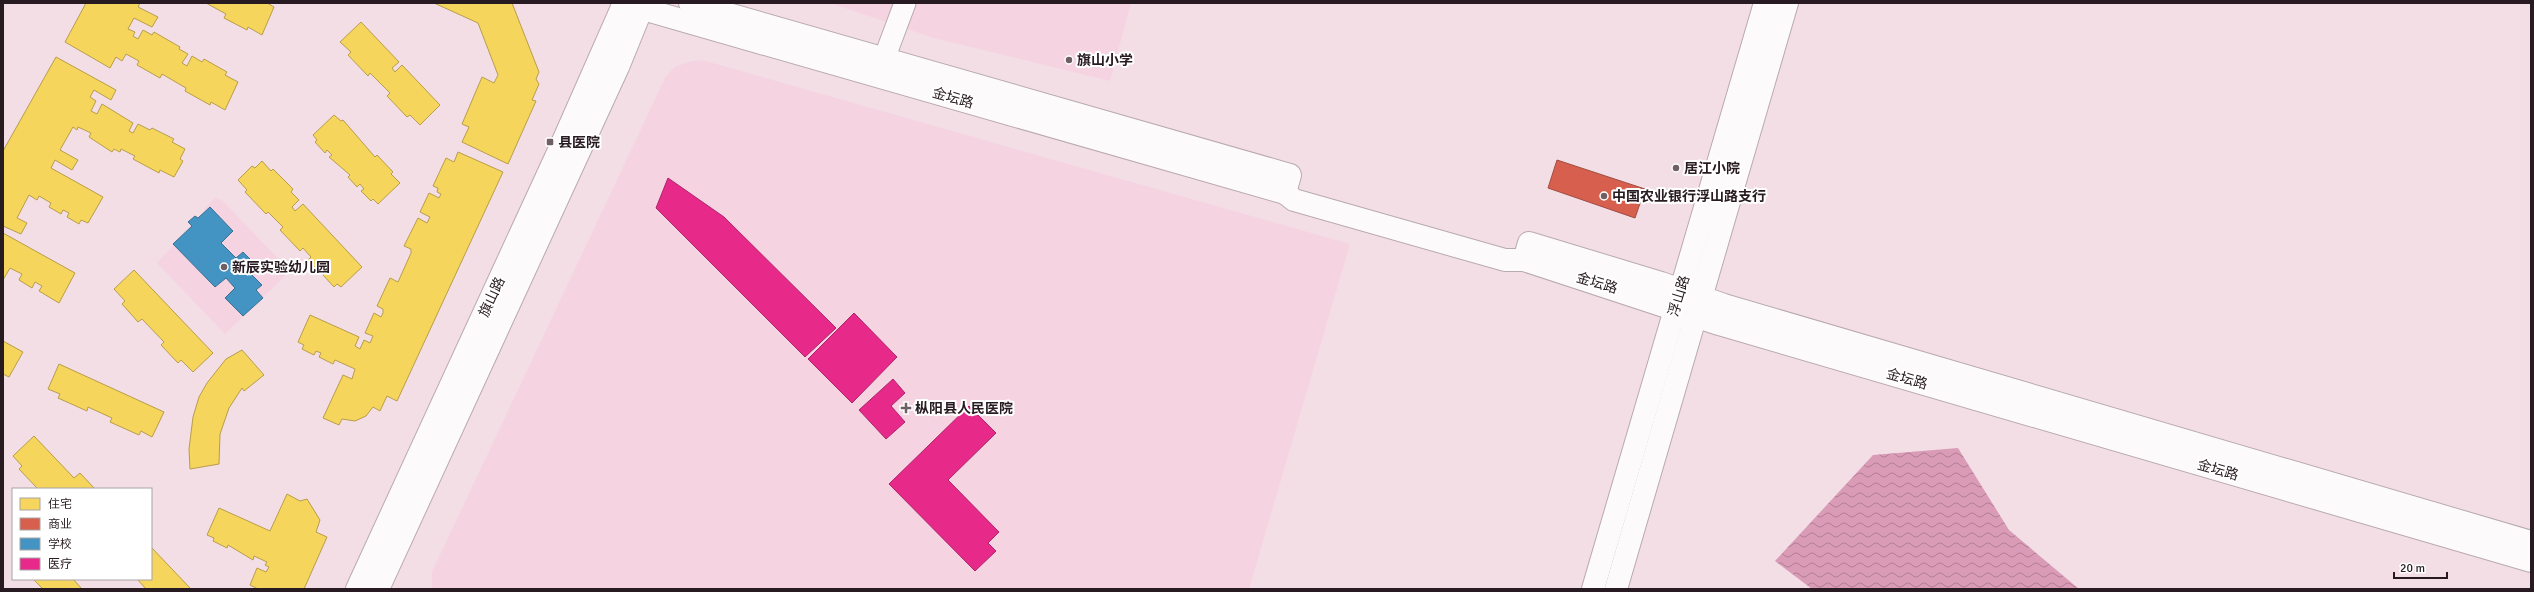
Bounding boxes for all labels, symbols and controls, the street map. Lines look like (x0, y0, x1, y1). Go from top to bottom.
place label: 旗山小学 (1077, 52, 1133, 69)
marker: 旗山小学 (1064, 55, 1074, 65)
street label: 金坛路 (930, 84, 976, 112)
place label: 县医院 (558, 134, 600, 151)
marker: 县医院 (545, 137, 555, 147)
place label: 居江小院 (1684, 160, 1740, 177)
marker: 居江小院 (1671, 163, 1681, 173)
place label: 中国农业银行浮山路支行 (1612, 188, 1766, 205)
marker: 中国农业银行浮山路支行 (1599, 191, 1609, 201)
place label: 新辰实验幼儿园 (232, 259, 330, 276)
marker: 新辰实验幼儿园 (219, 262, 229, 272)
street label: 金坛路 (1574, 269, 1620, 297)
street label: 浮山路 (1665, 273, 1693, 319)
street label: 旗山路 (475, 274, 509, 320)
street label: 金坛路 (1884, 365, 1930, 393)
place label: 枞阳县人民医院 (915, 400, 1013, 417)
marker: 枞阳县人民医院 (900, 402, 912, 414)
street label: 金坛路 (2195, 456, 2241, 484)
legend (12, 488, 152, 580)
text: 住宅 (48, 497, 72, 512)
text: 商业 (48, 517, 72, 532)
text: 学校 (48, 537, 72, 552)
scale bar (2394, 554, 2447, 580)
text: 医疗 (48, 557, 72, 572)
text: 20 m (2400, 561, 2425, 576)

